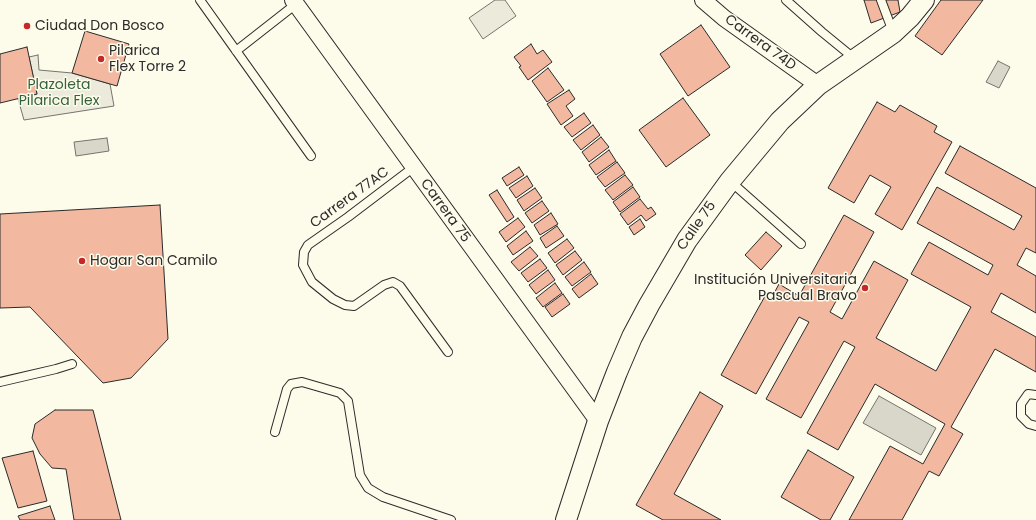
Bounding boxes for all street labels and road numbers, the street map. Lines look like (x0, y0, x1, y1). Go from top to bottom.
street label: Carrera 74D (721, 11, 799, 75)
street label: Carrera 77AC (307, 164, 393, 232)
street label: Carrera 75 (416, 176, 474, 246)
street label: Calle 75 (674, 198, 720, 254)

